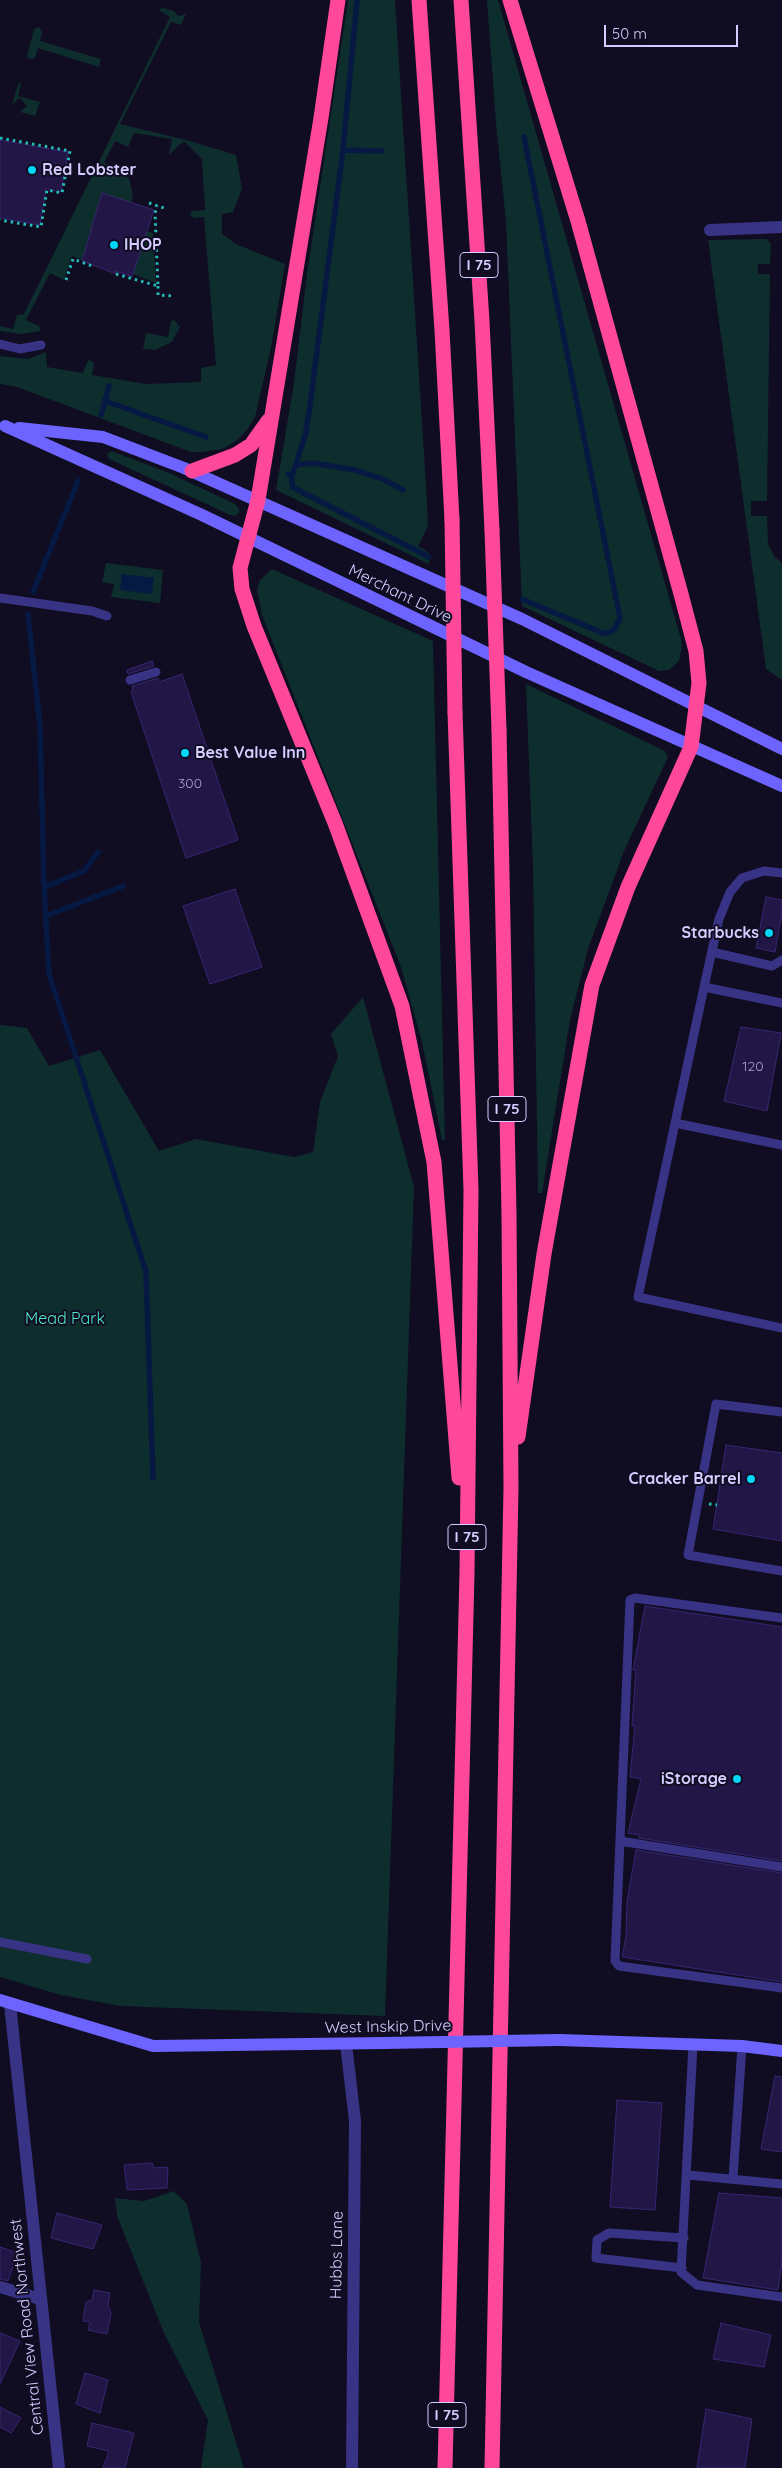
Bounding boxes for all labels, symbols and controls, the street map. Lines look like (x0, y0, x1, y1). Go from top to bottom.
scale bar (607, 15, 741, 47)
text: 50 m (612, 24, 647, 43)
place label: Red Lobster (42, 160, 136, 180)
marker: Red Lobster (26, 164, 38, 176)
place label: IHOP (124, 235, 162, 255)
marker: IHOP (108, 239, 120, 251)
road number: I 75 (460, 252, 498, 278)
street label: Merchant Drive (345, 561, 455, 627)
place label: Best Value Inn (195, 743, 305, 763)
marker: Best Value Inn (179, 747, 191, 759)
house number: 300 (178, 776, 202, 792)
place label: Starbucks (681, 923, 759, 943)
marker: Starbucks (763, 927, 775, 939)
house number: 120 (742, 1059, 764, 1075)
road number: I 75 (488, 1096, 526, 1122)
park label: Mead Park (25, 1309, 105, 1329)
place label: Cracker Barrel (628, 1469, 741, 1489)
marker: Cracker Barrel (745, 1473, 757, 1485)
road number: I 75 (448, 1524, 486, 1550)
place label: iStorage (661, 1769, 727, 1789)
marker: iStorage (731, 1773, 743, 1785)
street label: West Inskip Drive (324, 2016, 452, 2038)
street label: Hubbs Lane (327, 2211, 347, 2299)
street label: Central View Road Northwest (6, 2218, 48, 2436)
road number: I 75 (428, 2402, 466, 2428)

